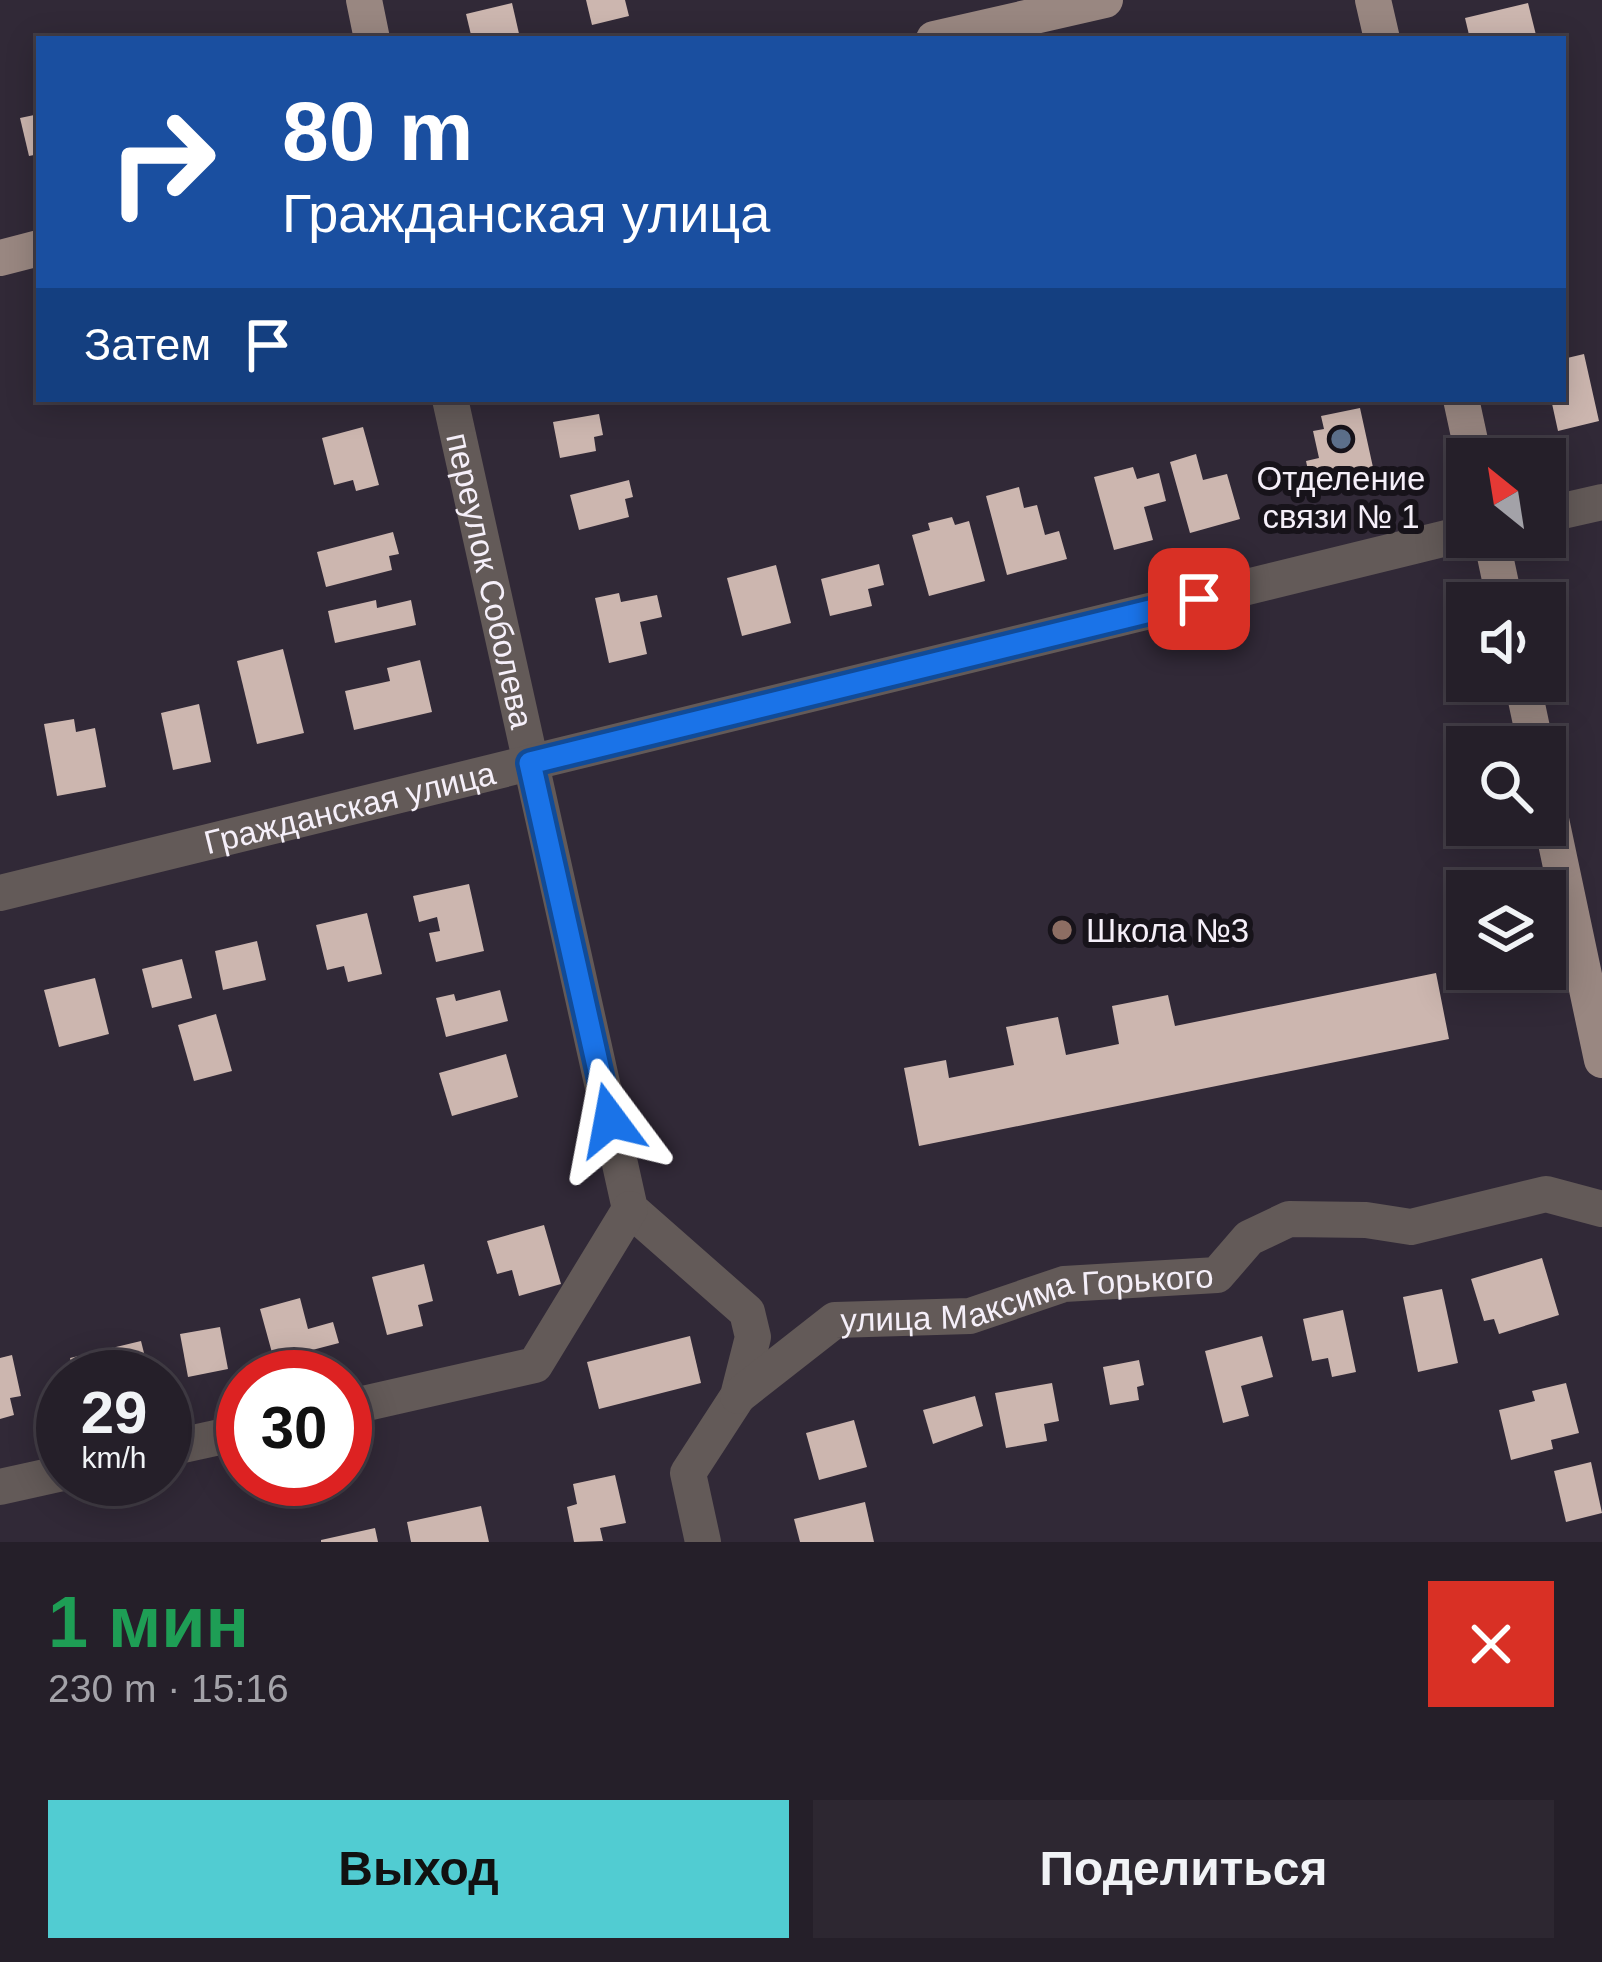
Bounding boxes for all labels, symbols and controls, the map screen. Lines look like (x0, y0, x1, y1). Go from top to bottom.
icon: right (84, 84, 240, 240)
text: 80 m (282, 84, 473, 178)
text: Гражданская улица (282, 183, 770, 243)
icon: arrive (235, 312, 301, 378)
text: Затем (84, 319, 211, 370)
marker: Отделение связи № 1 (1328, 426, 1354, 452)
street label: переулок Соболева (439, 429, 541, 733)
north arrow (1446, 438, 1566, 558)
map controls (1446, 438, 1566, 990)
place label: Отделение связи № 1 (1257, 460, 1425, 535)
pin (1148, 548, 1250, 650)
icon: arrive (1166, 566, 1232, 632)
button: sound (1446, 582, 1566, 702)
button: search (1446, 726, 1566, 846)
street label: Гражданская улица (200, 754, 500, 861)
button: layers (1446, 870, 1566, 990)
place label: Школа №3 (1086, 912, 1249, 949)
marker: Школа №3 (1049, 917, 1075, 943)
position arrow (547, 1057, 673, 1183)
street label: улица Максима Горького (840, 1257, 1215, 1339)
speed limit sign: 30 (216, 1350, 372, 1506)
text: 29 (81, 1379, 147, 1446)
text: km/h (81, 1441, 147, 1474)
button: close (1428, 1581, 1554, 1707)
text: 1 мин (48, 1582, 249, 1662)
text: 230 m · 15:16 (48, 1667, 289, 1710)
button: Выход (48, 1800, 789, 1938)
button: Поделиться (813, 1800, 1554, 1938)

